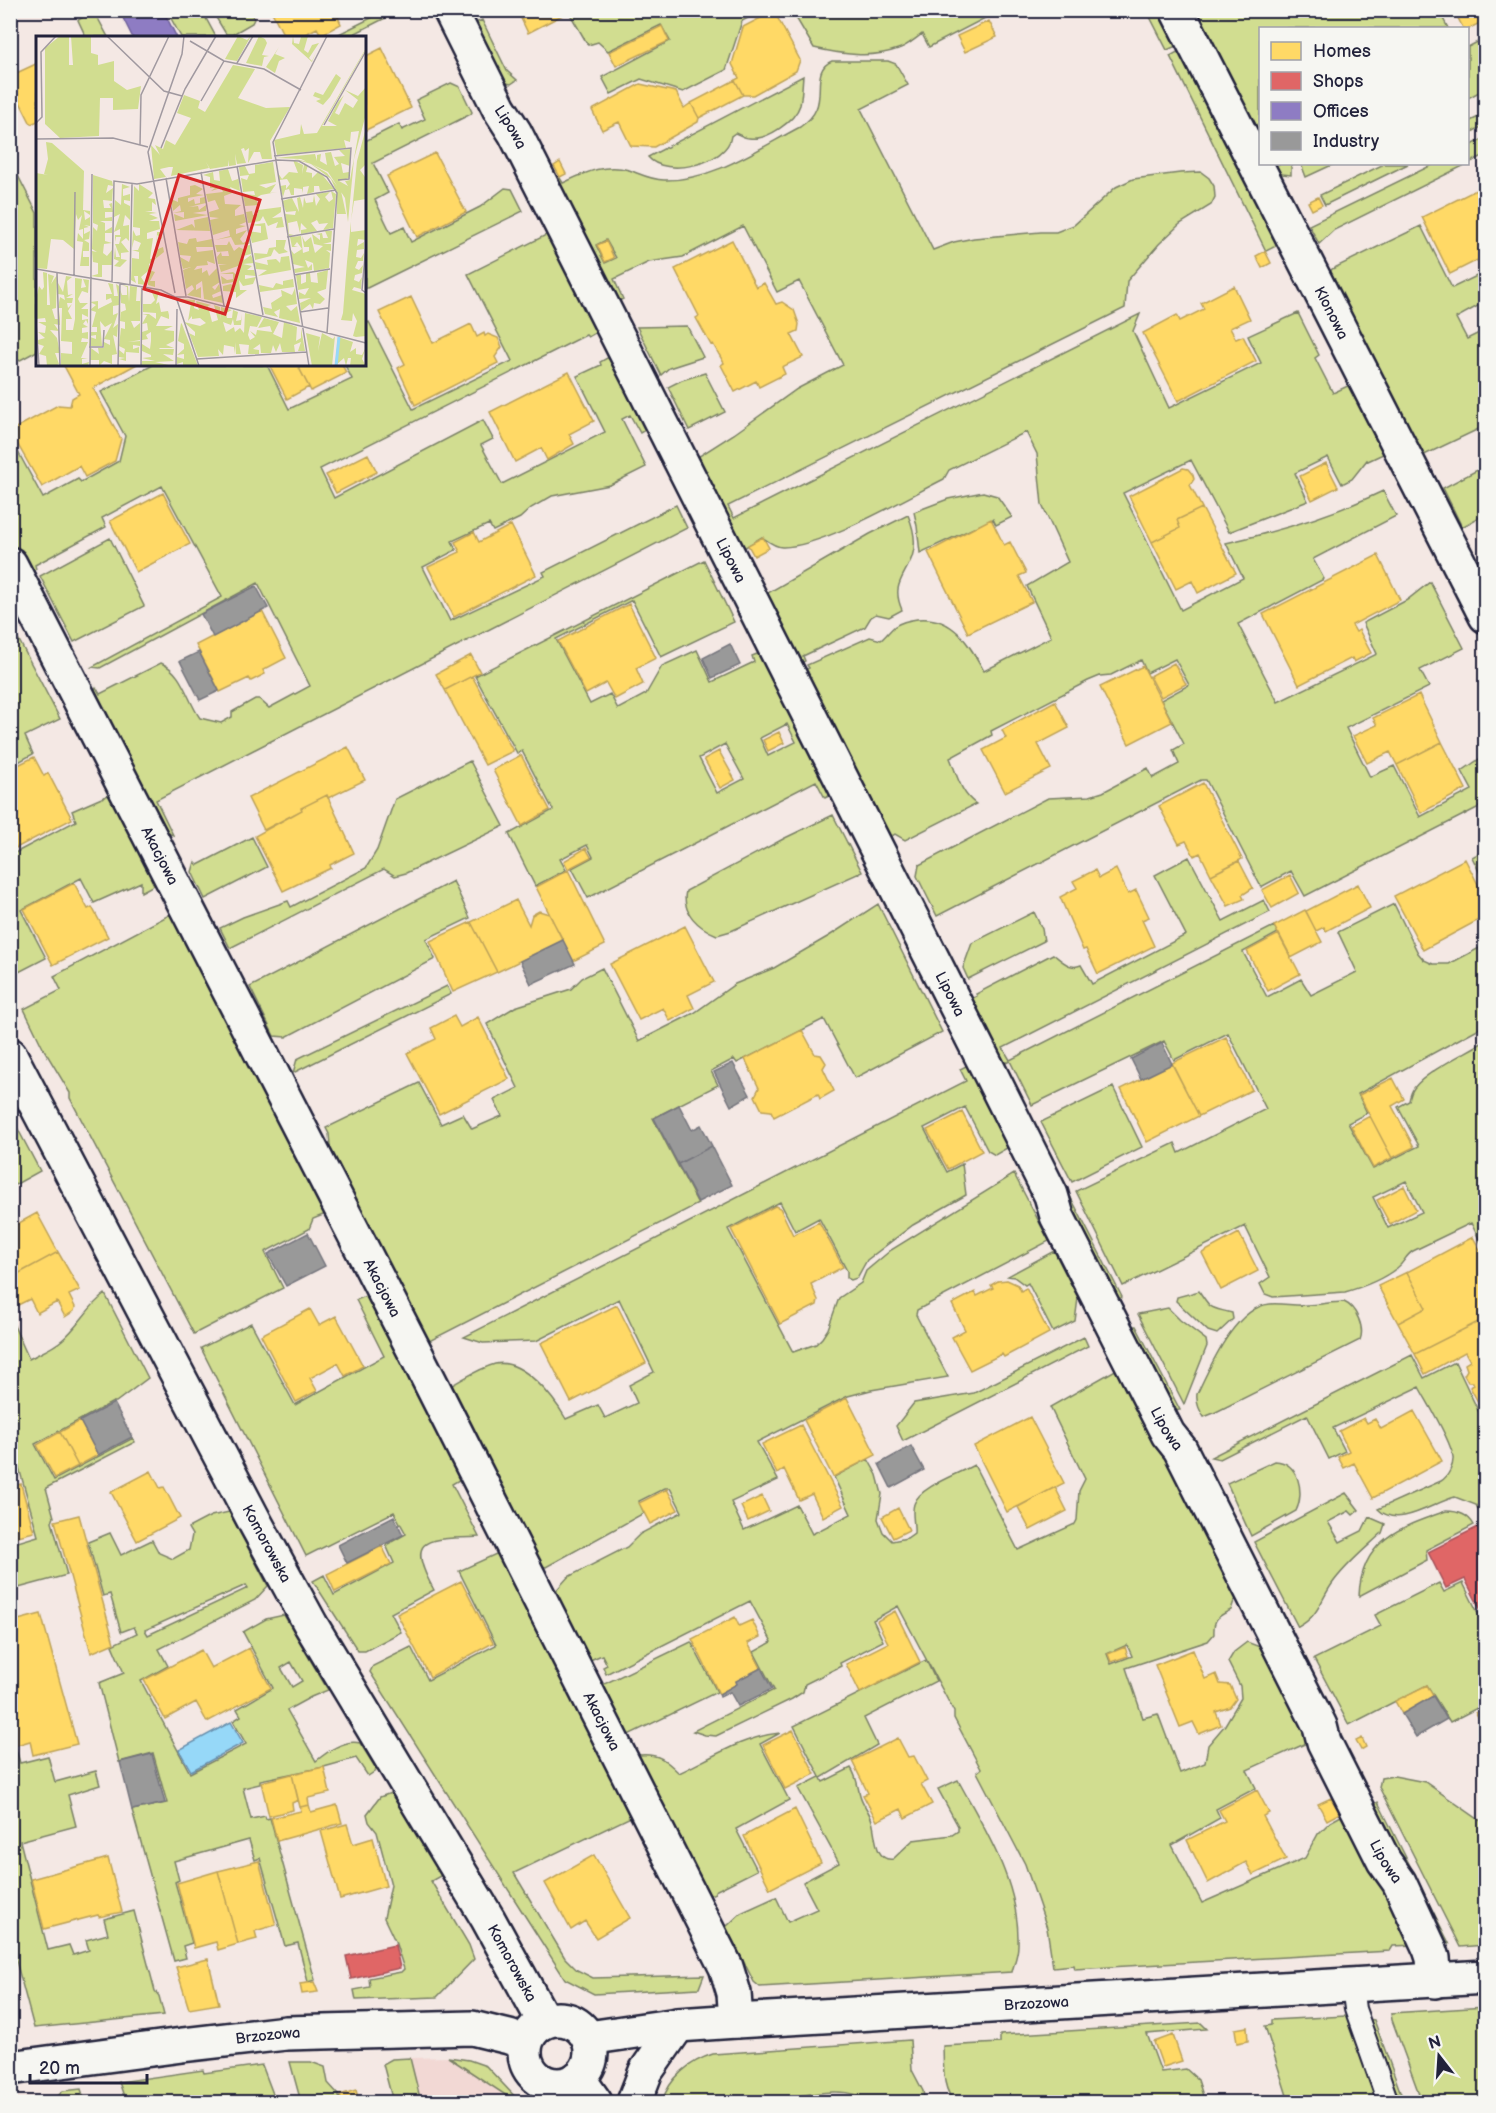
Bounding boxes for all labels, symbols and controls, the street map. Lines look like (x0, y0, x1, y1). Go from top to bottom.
legend (1259, 27, 1469, 165)
inset map (36, 36, 366, 366)
text: Homes (1313, 41, 1371, 62)
text: Shops (1313, 71, 1364, 92)
text: Offices (1313, 101, 1369, 122)
street label: Lipowa (490, 102, 531, 152)
text: Industry (1313, 131, 1380, 152)
street label: Klonowa (1310, 283, 1353, 343)
street label: Lipowa (712, 535, 750, 586)
street label: Akacjowa (137, 823, 183, 888)
street label: Lipowa (931, 968, 969, 1020)
street label: Akacjowa (359, 1256, 405, 1320)
street label: Lipowa (1146, 1404, 1187, 1454)
street label: Komorowska (238, 1501, 296, 1586)
street label: Akacjowa (579, 1689, 625, 1754)
street label: Lipowa (1365, 1837, 1406, 1887)
street label: Komorowska (483, 1921, 541, 2005)
street label: Brzozowa (1003, 1992, 1070, 2015)
street label: Brzozowa (234, 2023, 301, 2048)
north arrow (1409, 2026, 1469, 2086)
text: N (1427, 2032, 1444, 2054)
scale bar (30, 2047, 147, 2085)
text: 20 m (39, 2058, 80, 2079)

